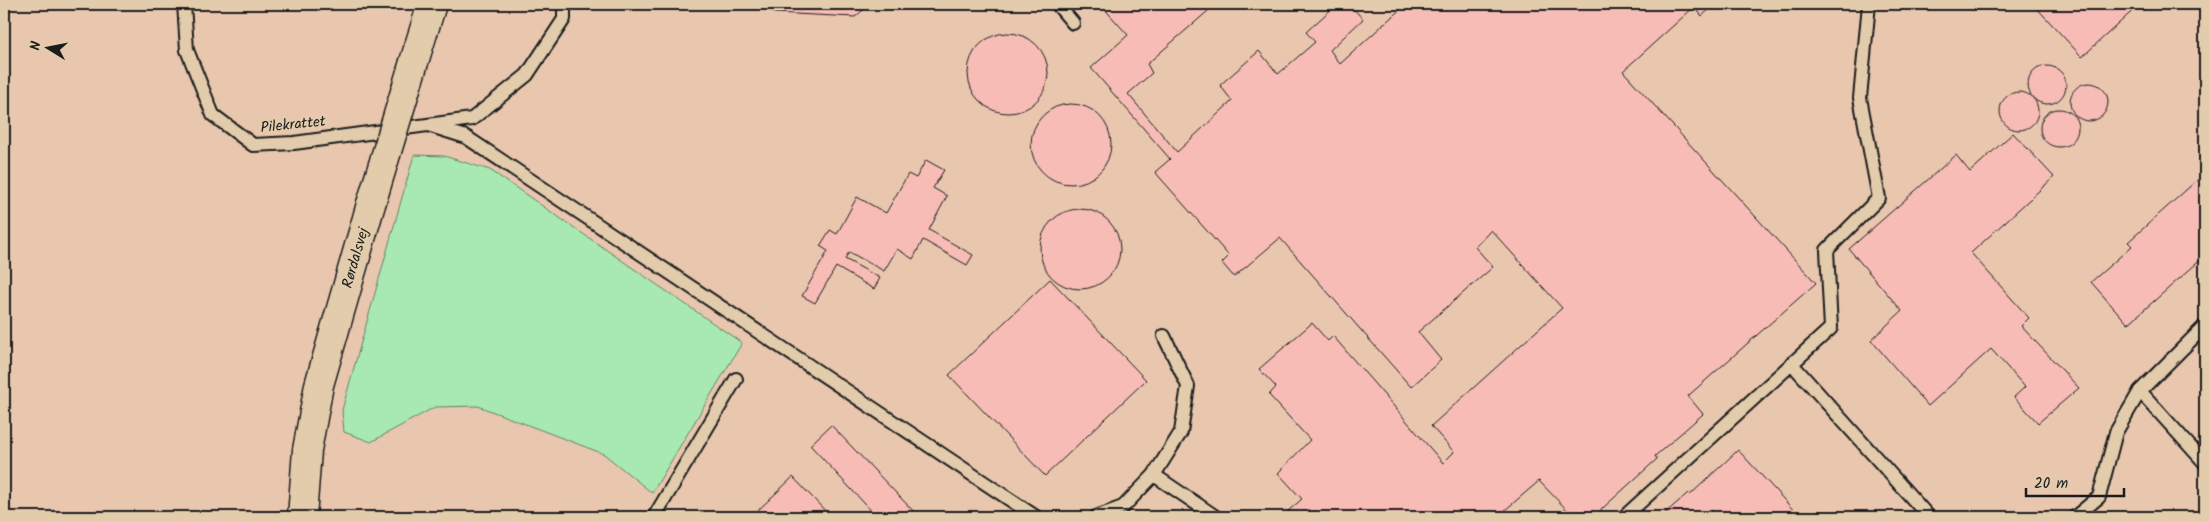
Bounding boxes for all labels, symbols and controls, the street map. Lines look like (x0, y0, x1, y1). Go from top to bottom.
north arrow (22, 22, 72, 72)
text: N (25, 39, 48, 52)
street label: Pilekrattet (259, 110, 327, 140)
street label: Rørdalsvej (336, 224, 376, 291)
scale bar (2026, 466, 2124, 498)
text: 20 m (2034, 472, 2068, 496)

